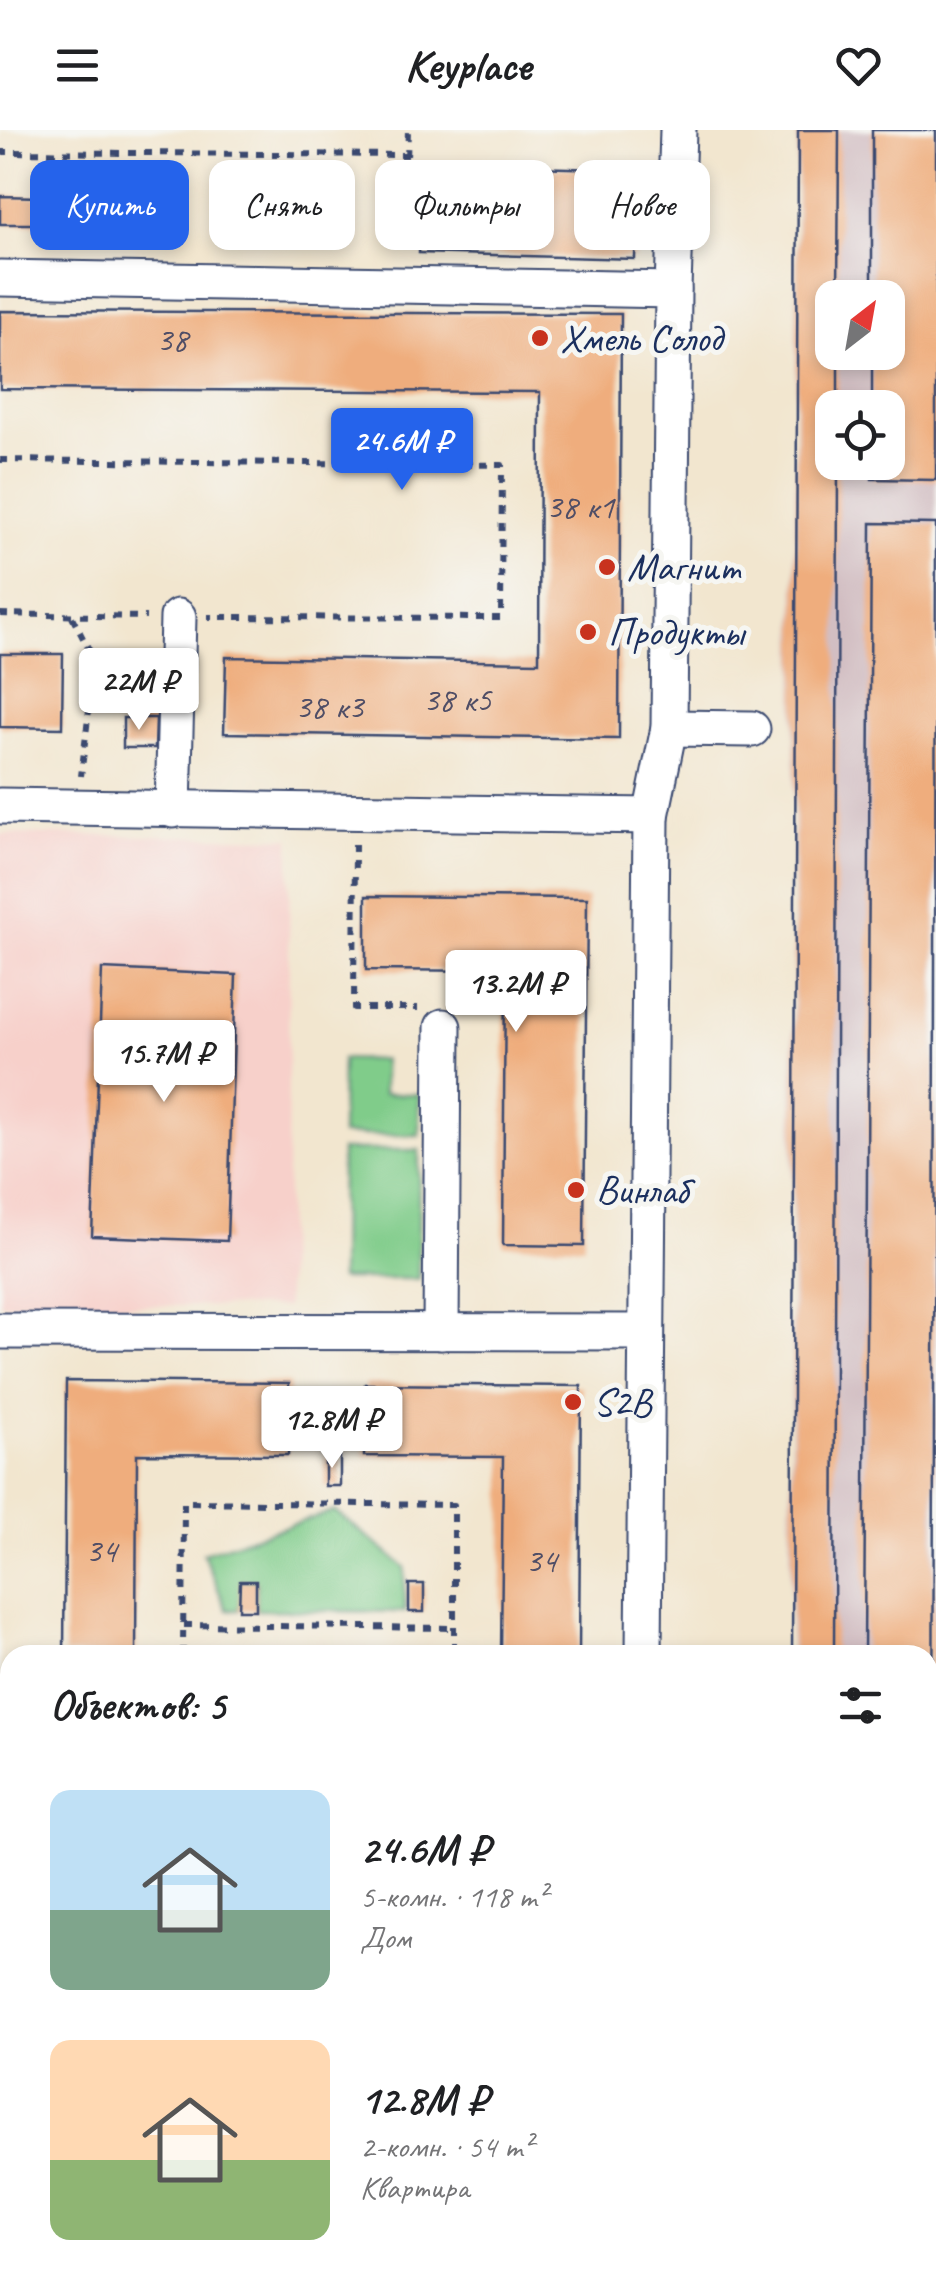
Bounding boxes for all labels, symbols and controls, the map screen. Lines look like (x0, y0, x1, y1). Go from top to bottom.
text: Keyplace (405, 37, 531, 94)
icon: menu (50, 38, 105, 93)
icon: heart (831, 38, 886, 93)
chip: Купить (30, 160, 189, 250)
chip: Снять (209, 160, 355, 250)
chip: Фильтры (375, 160, 554, 250)
chip: Новое (574, 160, 710, 250)
north arrow (815, 280, 905, 370)
map controls (815, 280, 905, 480)
place label: Хмель Солод (560, 313, 725, 363)
house number: 38 (156, 317, 191, 362)
marker: Хмель Солод (529, 327, 551, 349)
button: locate (815, 390, 905, 480)
pin: 24.6M ₽ (310, 408, 494, 493)
text: 24.6M ₽ (353, 420, 451, 461)
house number: 38 к1 (546, 484, 617, 529)
place label: Магнит (627, 542, 742, 592)
marker: Магнит (596, 556, 618, 578)
place label: Продукты (608, 607, 747, 657)
marker: Продукты (577, 621, 599, 643)
pin: 22M ₽ (69, 648, 209, 733)
text: 22M ₽ (101, 660, 177, 701)
house number: 38 к5 (423, 677, 494, 722)
house number: 38 к3 (295, 684, 366, 729)
pin: 13.2M ₽ (424, 950, 608, 1035)
text: 13.2M ₽ (467, 962, 565, 1003)
pin: 15.7M ₽ (72, 1020, 256, 1105)
text: 15.7M ₽ (116, 1032, 212, 1073)
place label: Винлаб (596, 1165, 696, 1215)
marker: Винлаб (565, 1179, 587, 1201)
place label: S2B (593, 1377, 653, 1427)
pin: 12.8M ₽ (240, 1386, 424, 1471)
marker: S2B (562, 1391, 584, 1413)
text: 12.8M ₽ (283, 1398, 381, 1439)
house number: 34 (85, 1528, 120, 1573)
house number: 34 (525, 1538, 560, 1583)
icon: filters (833, 1678, 888, 1733)
text: Объектов: 5 (50, 1679, 225, 1732)
text: 24.6M ₽ (360, 1823, 488, 1876)
icon: home (130, 1830, 250, 1950)
text: 5-комн. · 118 m² (360, 1876, 547, 1917)
text: Дом (360, 1917, 411, 1958)
text: 12.8M ₽ (360, 2073, 488, 2126)
icon: home (130, 2080, 250, 2200)
text: 2-комн. · 54 m² (360, 2126, 532, 2167)
text: Квартира (360, 2167, 469, 2208)

